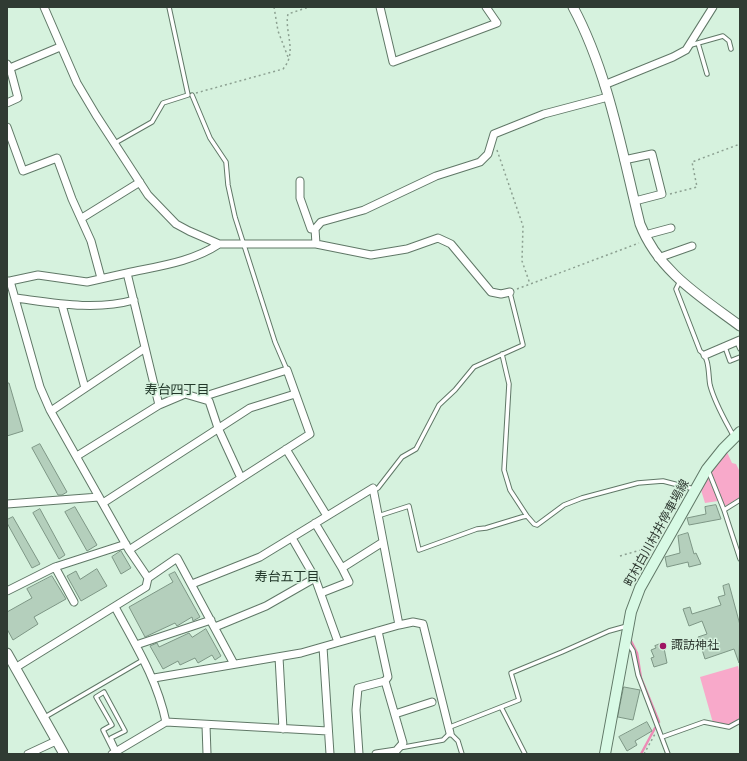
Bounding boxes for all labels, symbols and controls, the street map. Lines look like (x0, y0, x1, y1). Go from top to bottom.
district label: 寿台四丁目 (145, 382, 209, 398)
street label: 町村白川村井停車場線 (622, 477, 692, 589)
district label: 寿台五丁目 (255, 569, 319, 585)
place label: 諏訪神社 (671, 639, 719, 653)
marker: 諏訪神社 (658, 641, 668, 651)

